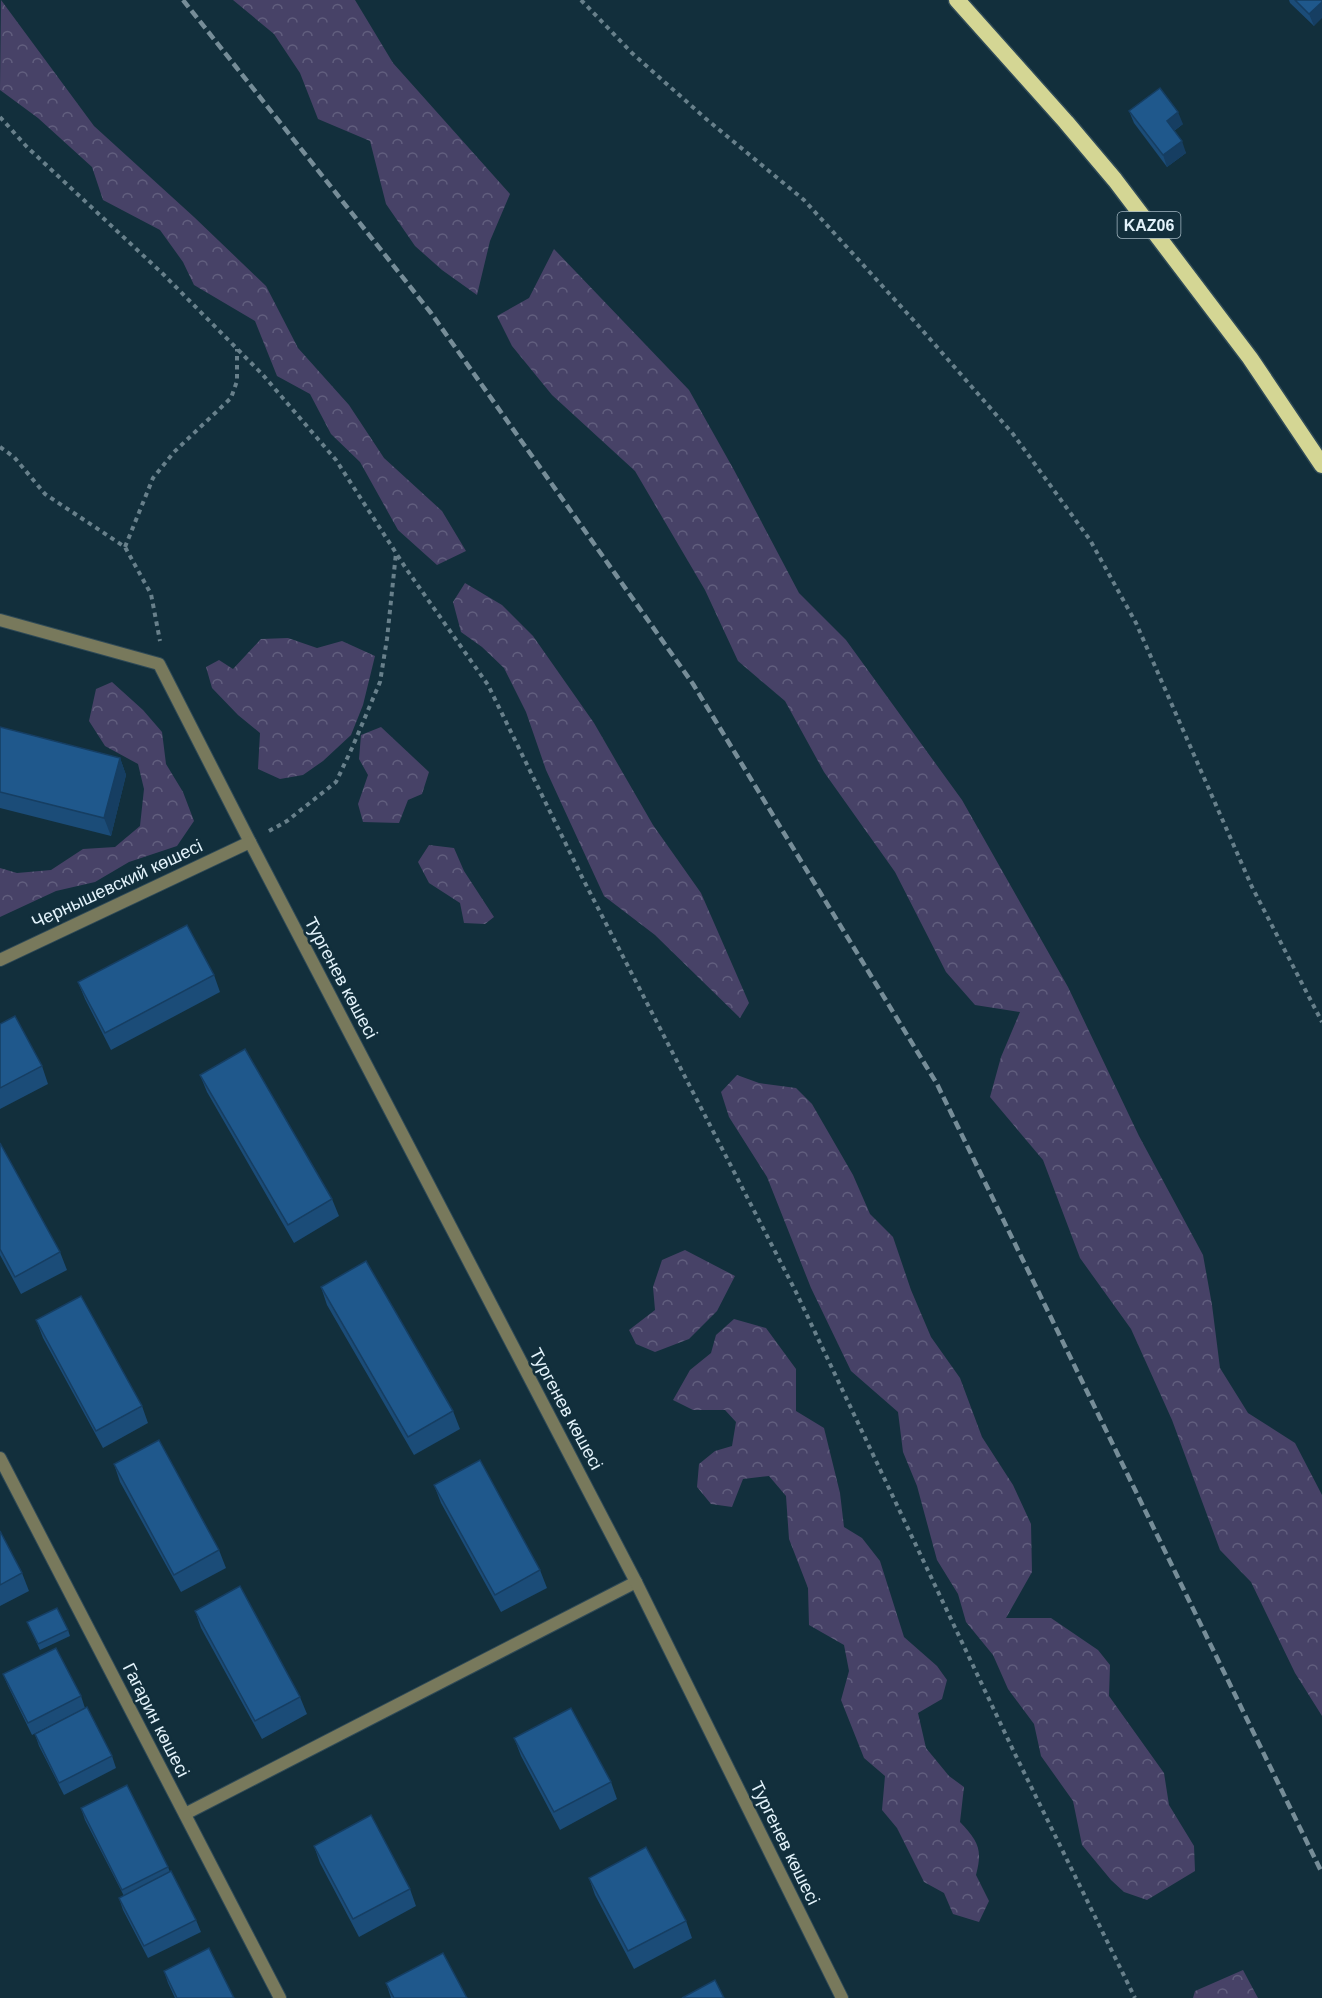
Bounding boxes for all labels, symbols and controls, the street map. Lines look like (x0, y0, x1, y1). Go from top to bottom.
road number: KАZ06 (1118, 212, 1180, 238)
street label: Чернышевский көшесі (28, 836, 206, 932)
street label: Тургенев көшесі (301, 914, 381, 1042)
street label: Тургенев көшесі (526, 1345, 606, 1473)
street label: Гагарин көшесі (119, 1660, 193, 1780)
street label: Тургенев көшесі (746, 1778, 824, 1908)

